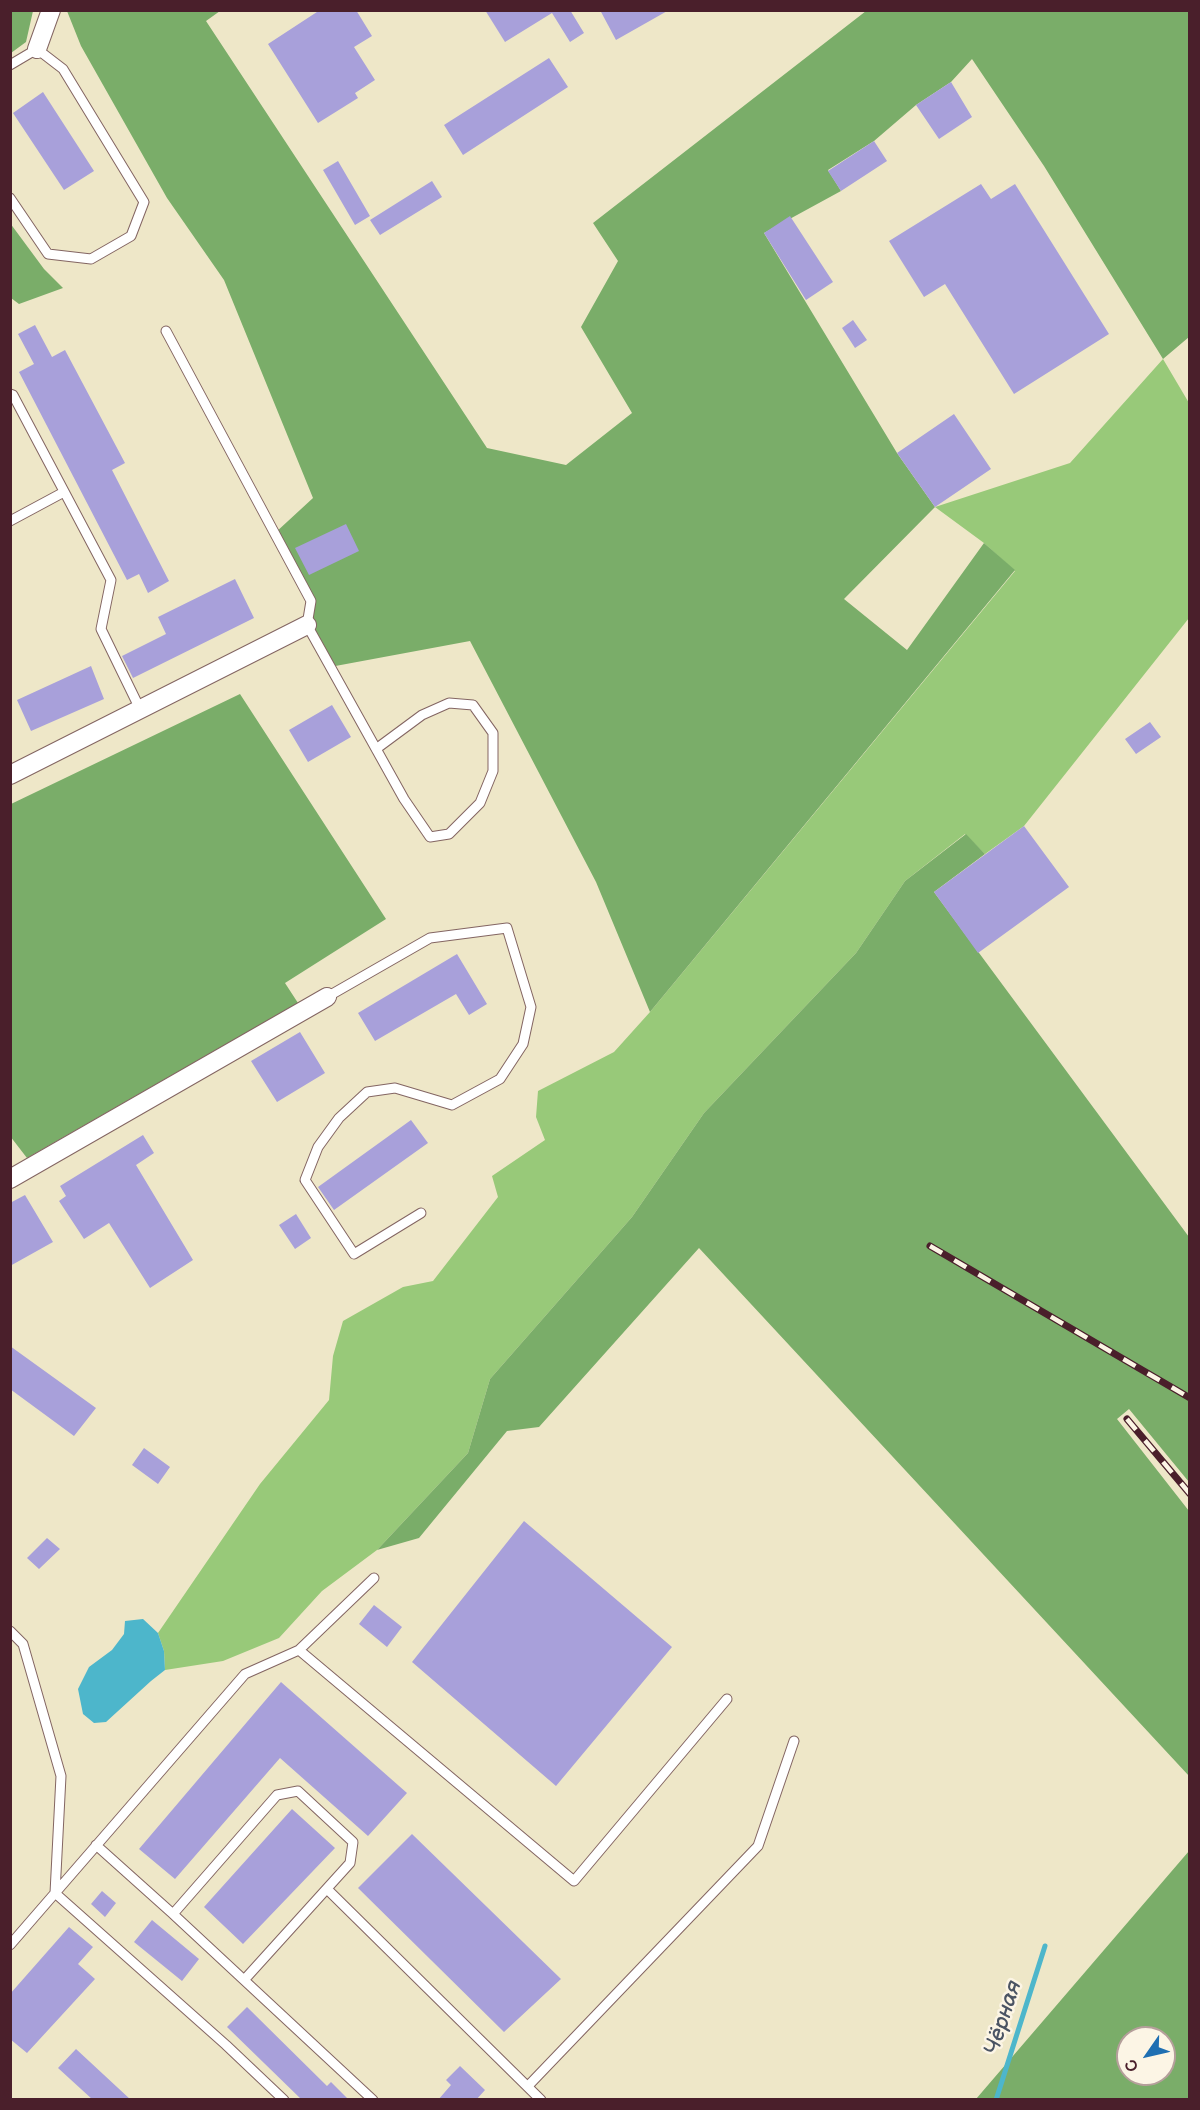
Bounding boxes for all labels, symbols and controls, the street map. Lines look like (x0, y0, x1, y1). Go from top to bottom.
water label: Чёрная (980, 1977, 1028, 2059)
north arrow (1116, 2026, 1176, 2086)
text: С (1121, 2055, 1143, 2075)

